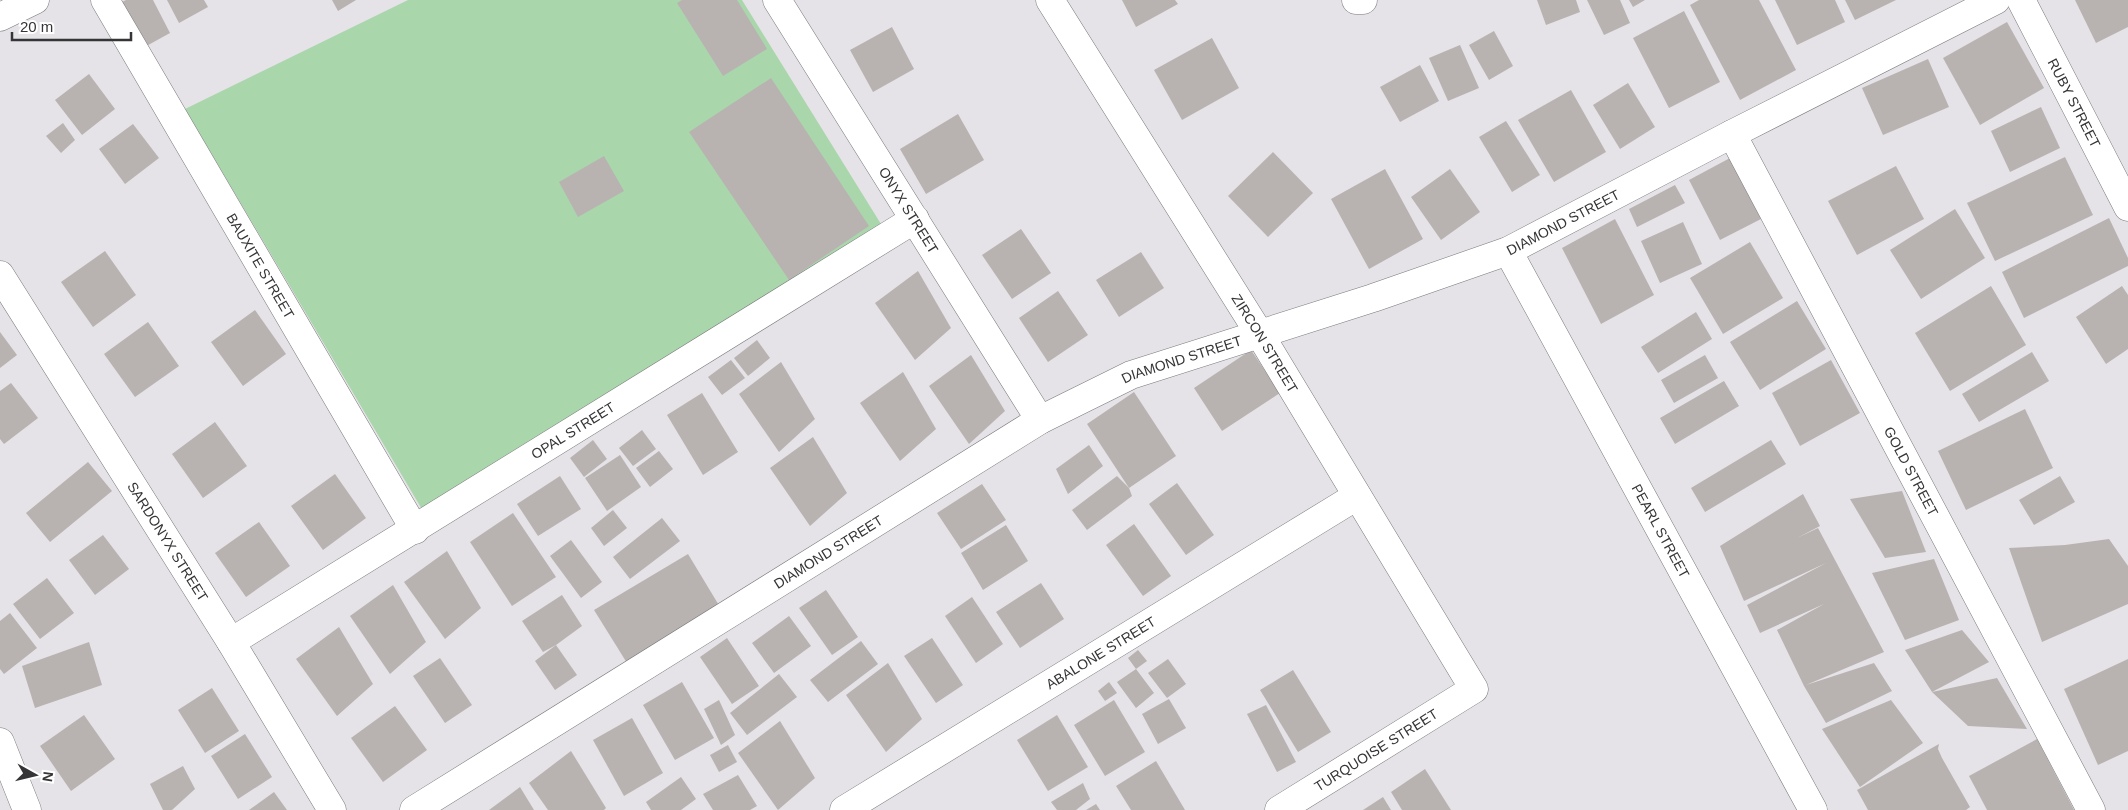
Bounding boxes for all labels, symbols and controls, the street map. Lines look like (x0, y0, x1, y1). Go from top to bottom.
scale bar (12, 10, 131, 42)
text: 20 m (20, 18, 53, 35)
street label: RUBY STREET (2045, 56, 2104, 151)
street label: ONYX STREET (876, 164, 942, 257)
street label: DIAMOND STREET (1504, 186, 1623, 258)
street label: BAUXITE STREET (224, 210, 298, 322)
street label: ZIRCON STREET (1229, 291, 1301, 396)
street label: DIAMOND STREET (1119, 332, 1244, 386)
street label: OPAL STREET (528, 399, 618, 462)
street label: GOLD STREET (1881, 424, 1942, 519)
street label: SARDONYX STREET (124, 479, 212, 605)
street label: PEARL STREET (1629, 481, 1693, 581)
street label: DIAMOND STREET (771, 512, 886, 592)
street label: ABALONE STREET (1043, 613, 1159, 692)
street label: TURQUOISE STREET (1311, 705, 1441, 795)
north arrow (10, 750, 60, 800)
text: N (39, 771, 57, 783)

